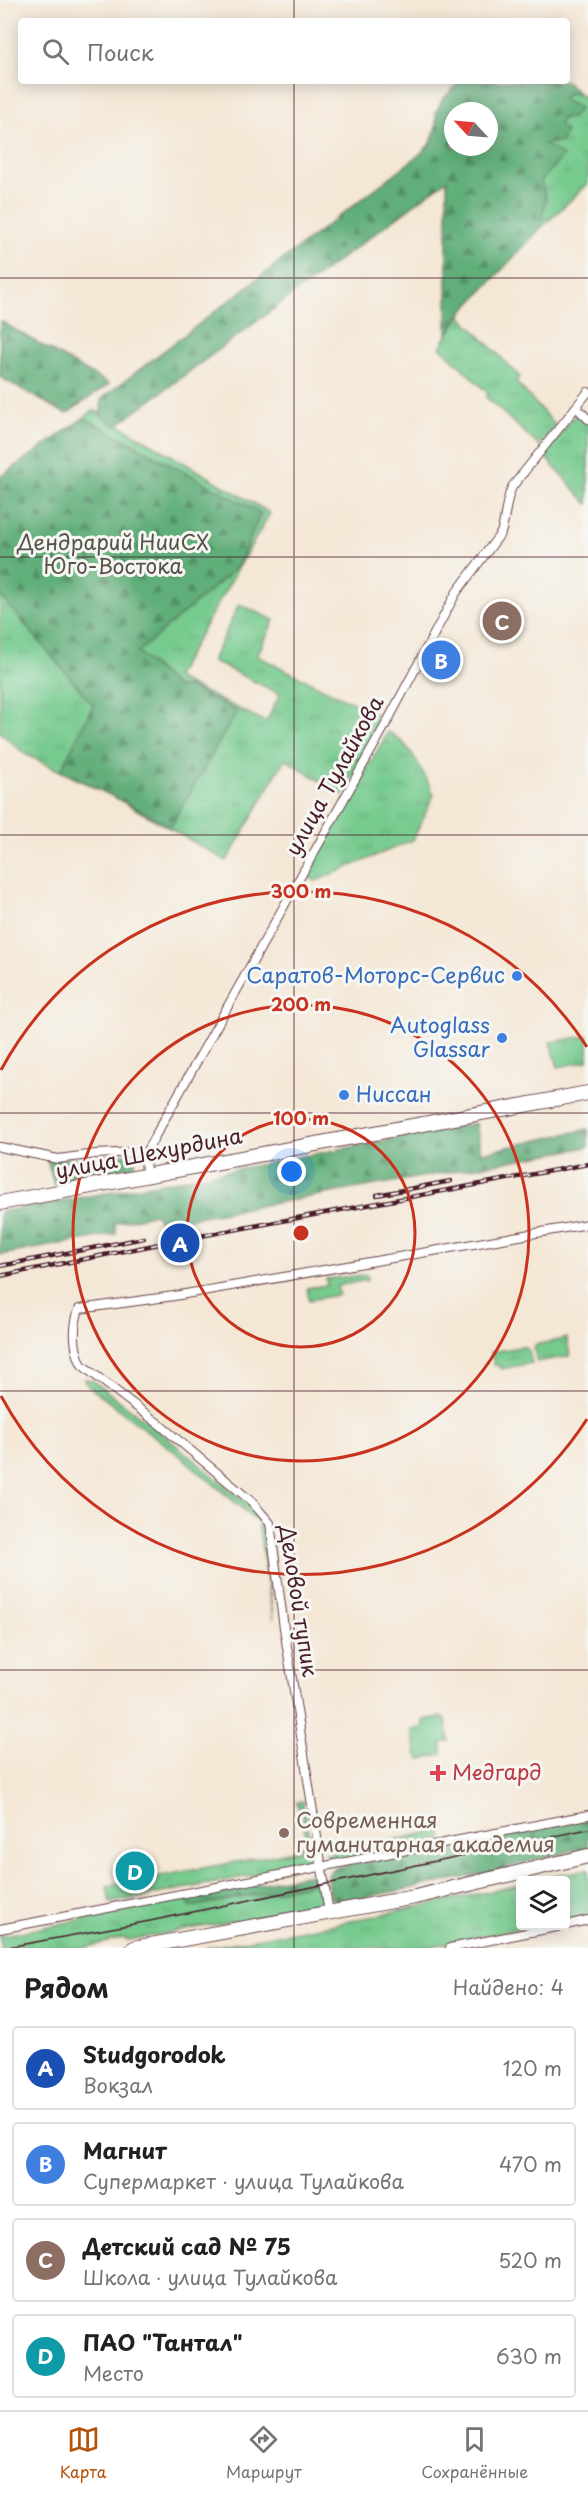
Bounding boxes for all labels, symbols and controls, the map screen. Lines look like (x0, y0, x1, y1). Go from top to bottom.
search box (18, 18, 570, 84)
icon: search (39, 35, 72, 68)
text: Поиск (87, 35, 154, 68)
north arrow (444, 102, 498, 156)
park label: Дендрарий НииСХ Юго-Востока (16, 525, 209, 581)
pin: C (482, 598, 522, 644)
pin: B (422, 638, 460, 682)
street label: улица Тулайкова (276, 689, 391, 861)
text: 300 m (271, 877, 331, 904)
place label: Саратов-Моторс-Сервис (246, 958, 505, 990)
marker: Саратов-Моторс-Сервис (510, 969, 524, 983)
text: 200 m (271, 990, 331, 1017)
place label: Autoglass Glassar (390, 1008, 491, 1064)
marker: Autoglass Glassar (495, 1031, 509, 1045)
place label: Ниссан (356, 1077, 431, 1109)
marker: Ниссан (337, 1088, 351, 1102)
text: 100 m (273, 1104, 329, 1131)
street label: улица Шехурдина (53, 1118, 245, 1186)
your location (277, 1157, 306, 1186)
pin: A (160, 1220, 200, 1266)
centre of rings (291, 1223, 311, 1243)
street label: Деловой тупик (272, 1522, 328, 1679)
place label: Медгард (452, 1755, 542, 1787)
marker: Медгард (429, 1764, 447, 1782)
place label: Современная гуманитарная академия (296, 1803, 555, 1859)
marker: Современная гуманитарная академия (277, 1826, 291, 1840)
pin: D (116, 1848, 154, 1894)
map controls (516, 1876, 570, 1930)
button: layers (516, 1876, 570, 1930)
text: Рядом (24, 1968, 109, 2007)
text: Найдено: 4 (453, 1972, 564, 2002)
text: Studgorodok (83, 2037, 226, 2070)
text: A (38, 2053, 53, 2083)
text: 120 m (503, 2053, 562, 2083)
text: Вокзал (83, 2070, 153, 2100)
text: Магнит (83, 2133, 167, 2166)
text: B (39, 2149, 52, 2179)
text: 470 m (499, 2149, 562, 2179)
text: Супермаркет · улица Тулайкова (83, 2166, 404, 2196)
text: Детский сад № 75 (83, 2229, 291, 2262)
text: C (38, 2245, 53, 2275)
text: 520 m (498, 2245, 562, 2275)
text: Школа · улица Тулайкова (83, 2262, 337, 2292)
text: ПАО "Тантал" (83, 2325, 243, 2358)
text: D (38, 2341, 53, 2371)
text: 630 m (496, 2341, 562, 2371)
text: Место (83, 2358, 144, 2388)
tab: Карта (60, 2423, 107, 2483)
tab: Маршрут (226, 2423, 302, 2483)
tab: Сохранённые (421, 2423, 528, 2483)

